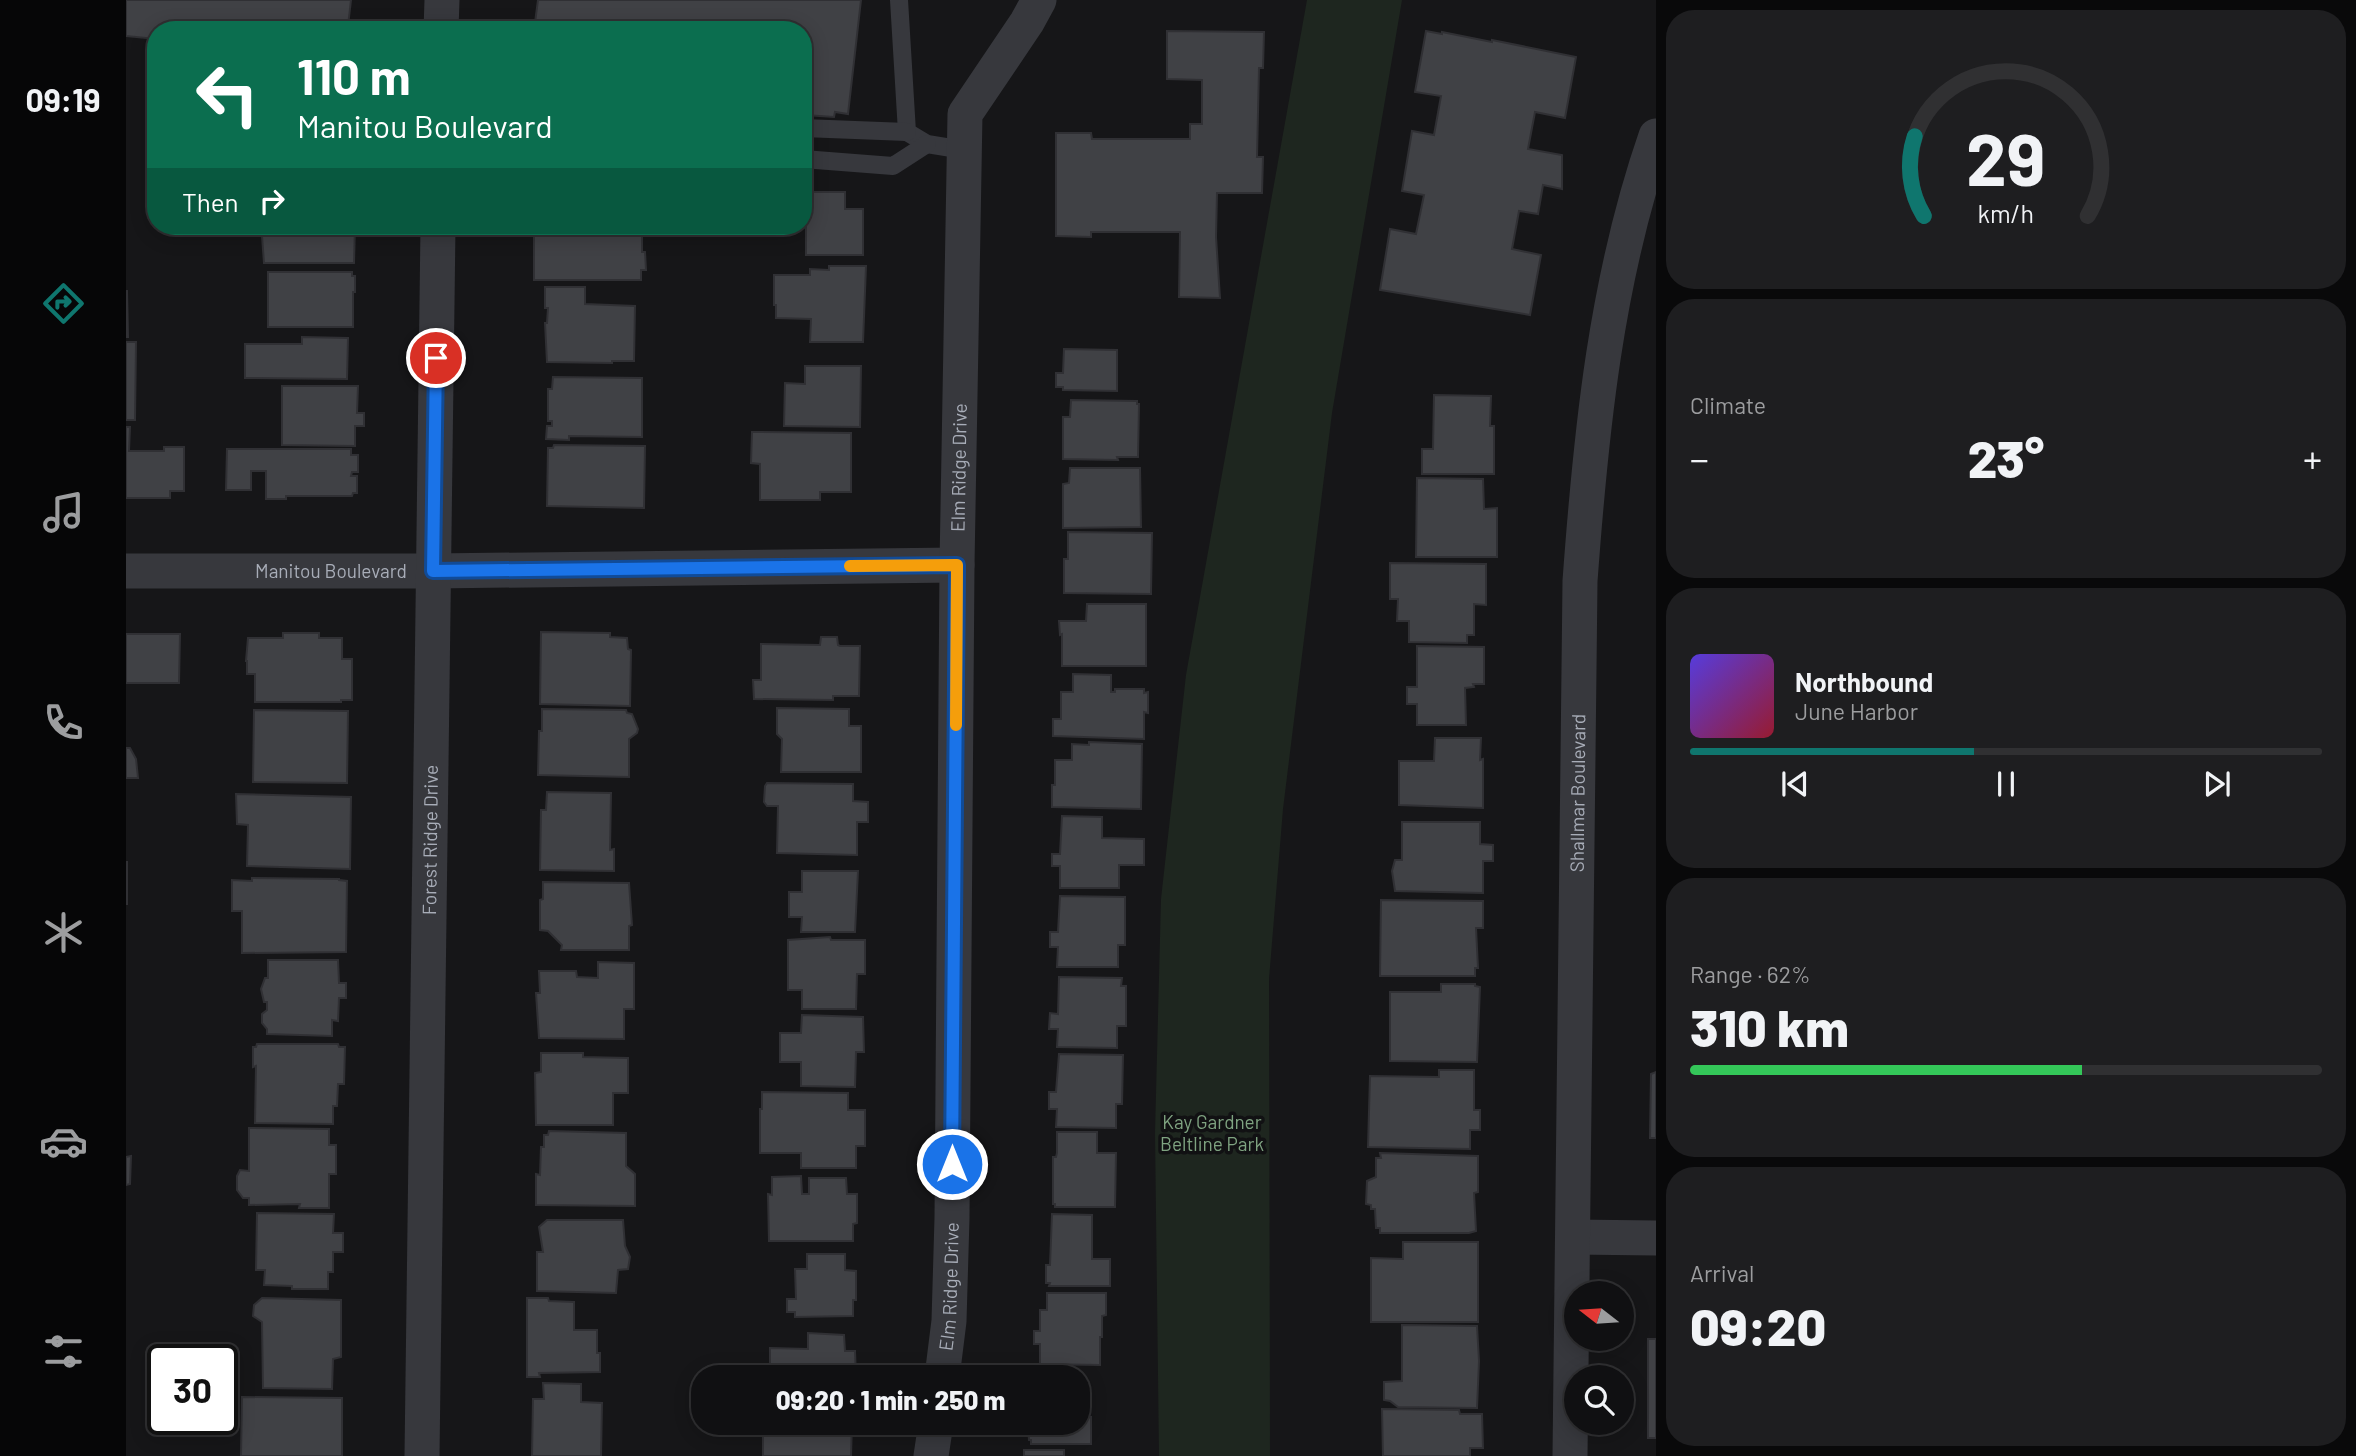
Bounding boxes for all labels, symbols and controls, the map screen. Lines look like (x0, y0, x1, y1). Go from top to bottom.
text: 110 m (297, 46, 411, 105)
icon: left (182, 49, 273, 140)
text: 09:19 (25, 80, 101, 118)
text: Manitou Boulevard (297, 106, 553, 144)
text: 29 (1966, 113, 2046, 201)
icon: right (253, 182, 291, 220)
text: Then (182, 186, 239, 217)
text: km/h (1978, 197, 2034, 227)
icon: directions (39, 279, 88, 328)
pin (406, 328, 466, 388)
icon: arrive (417, 339, 455, 377)
text: Climate (1690, 391, 1766, 419)
street label: Elm Ridge Drive (946, 403, 971, 532)
text: 23° (1968, 426, 2044, 488)
text: − (1690, 435, 1709, 481)
text: + (2303, 435, 2322, 481)
icon: music (39, 488, 88, 537)
street label: Manitou Boulevard (255, 559, 407, 582)
text: Northbound (1795, 666, 1933, 697)
text: June Harbor (1795, 697, 1918, 725)
icon: phone (39, 698, 88, 747)
street label: Shallmar Boulevard (1565, 714, 1589, 872)
street label: Forest Ridge Drive (417, 765, 442, 915)
icon: previous (1776, 765, 1814, 803)
icon: pause (1987, 765, 2025, 803)
icon: next (2198, 765, 2236, 803)
icon: climate (39, 908, 88, 957)
text: Range · 62% (1690, 960, 1811, 988)
text: 310 km (1690, 995, 1849, 1057)
park label: Kay Gardner Beltline Park (1160, 1110, 1264, 1155)
icon: car (39, 1117, 88, 1166)
position arrow (915, 1127, 989, 1201)
street label: Elm Ridge Drive (933, 1222, 963, 1352)
text: Arrival (1690, 1259, 1754, 1287)
north arrow (1564, 1281, 1634, 1351)
map controls (1564, 1281, 1634, 1435)
text: 09:20 (1690, 1294, 1826, 1356)
icon: filters (39, 1327, 88, 1376)
speed limit sign: 30 (147, 1344, 238, 1435)
button: search (1564, 1365, 1634, 1435)
text: 09:20 · 1 min · 250 m (776, 1384, 1005, 1415)

